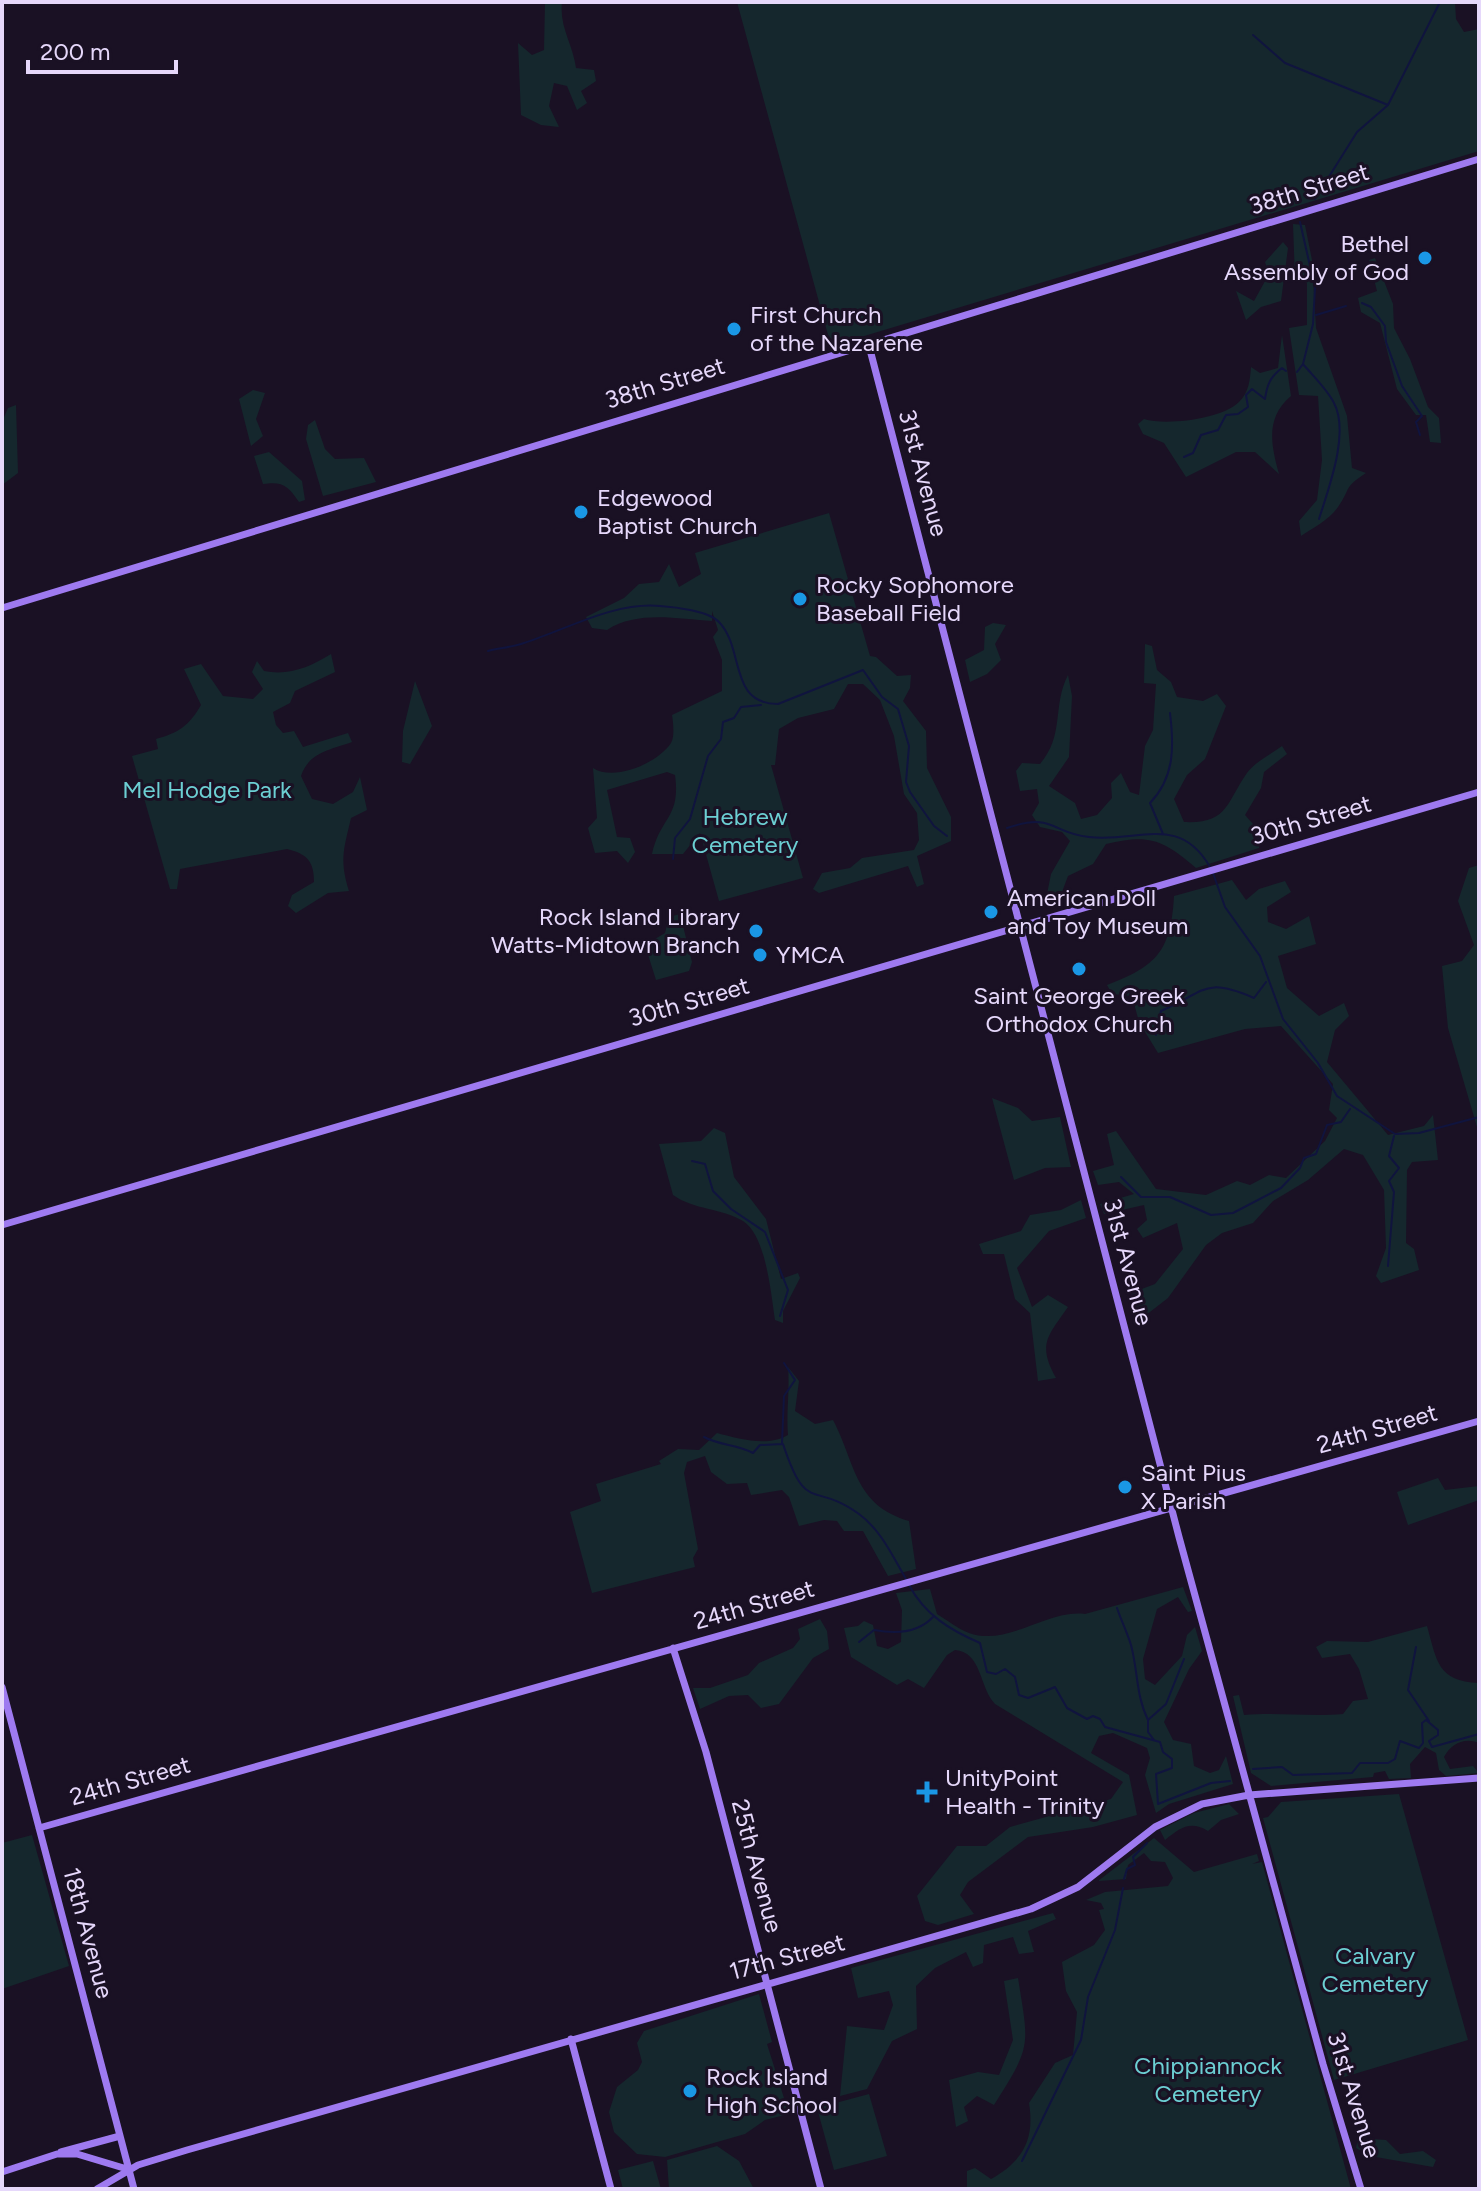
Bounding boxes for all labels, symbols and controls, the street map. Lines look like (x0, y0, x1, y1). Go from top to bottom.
scale bar (28, 24, 176, 74)
text: 200 m (40, 37, 111, 66)
street label: 38th Street (1246, 157, 1372, 220)
place label: Bethel Assembly of God (1224, 229, 1409, 286)
marker: Bethel Assembly of God (1416, 249, 1434, 267)
place label: First Church of the Nazarene (750, 300, 923, 357)
marker: First Church of the Nazarene (725, 320, 743, 338)
street label: 38th Street (602, 351, 728, 414)
street label: 31st Avenue (893, 406, 954, 540)
place label: Edgewood Baptist Church (597, 483, 758, 540)
marker: Edgewood Baptist Church (572, 503, 590, 521)
place label: Rocky Sophomore Baseball Field (816, 570, 1014, 627)
marker: Rocky Sophomore Baseball Field (791, 590, 809, 608)
park label: Mel Hodge Park (122, 775, 292, 804)
street label: 30th Street (1247, 788, 1374, 851)
park label: Hebrew Cemetery (692, 802, 799, 859)
place label: American Doll and Toy Museum (1007, 883, 1188, 940)
place label: Rock Island Library Watts-Midtown Branch (491, 902, 740, 959)
marker: American Doll and Toy Museum (982, 903, 1000, 921)
marker: Rock Island Library Watts-Midtown Branch (747, 922, 765, 940)
place label: YMCA (776, 940, 845, 969)
marker: YMCA (751, 946, 769, 964)
marker: Saint George Greek Orthodox Church (1070, 960, 1088, 978)
street label: 30th Street (625, 970, 752, 1033)
place label: Saint George Greek Orthodox Church (973, 981, 1185, 1038)
street label: 31st Avenue (1098, 1195, 1159, 1329)
street label: 24th Street (1313, 1398, 1440, 1460)
place label: Saint Pius X Parish (1141, 1458, 1246, 1515)
marker: Saint Pius X Parish (1116, 1478, 1134, 1496)
street label: 24th Street (690, 1574, 817, 1636)
street label: 24th Street (66, 1750, 193, 1812)
place label: UnityPoint Health - Trinity (945, 1763, 1105, 1820)
marker: UnityPoint Health - Trinity (916, 1781, 938, 1803)
street label: 25th Avenue (726, 1796, 789, 1936)
street label: 18th Avenue (57, 1864, 120, 2001)
street label: 17th Street (726, 1927, 848, 1986)
park label: Calvary Cemetery (1322, 1941, 1429, 1998)
street label: 31st Avenue (1322, 2028, 1387, 2161)
park label: Chippiannock Cemetery (1134, 2051, 1282, 2108)
place label: Rock Island High School (706, 2062, 837, 2119)
marker: Rock Island High School (681, 2082, 699, 2100)

